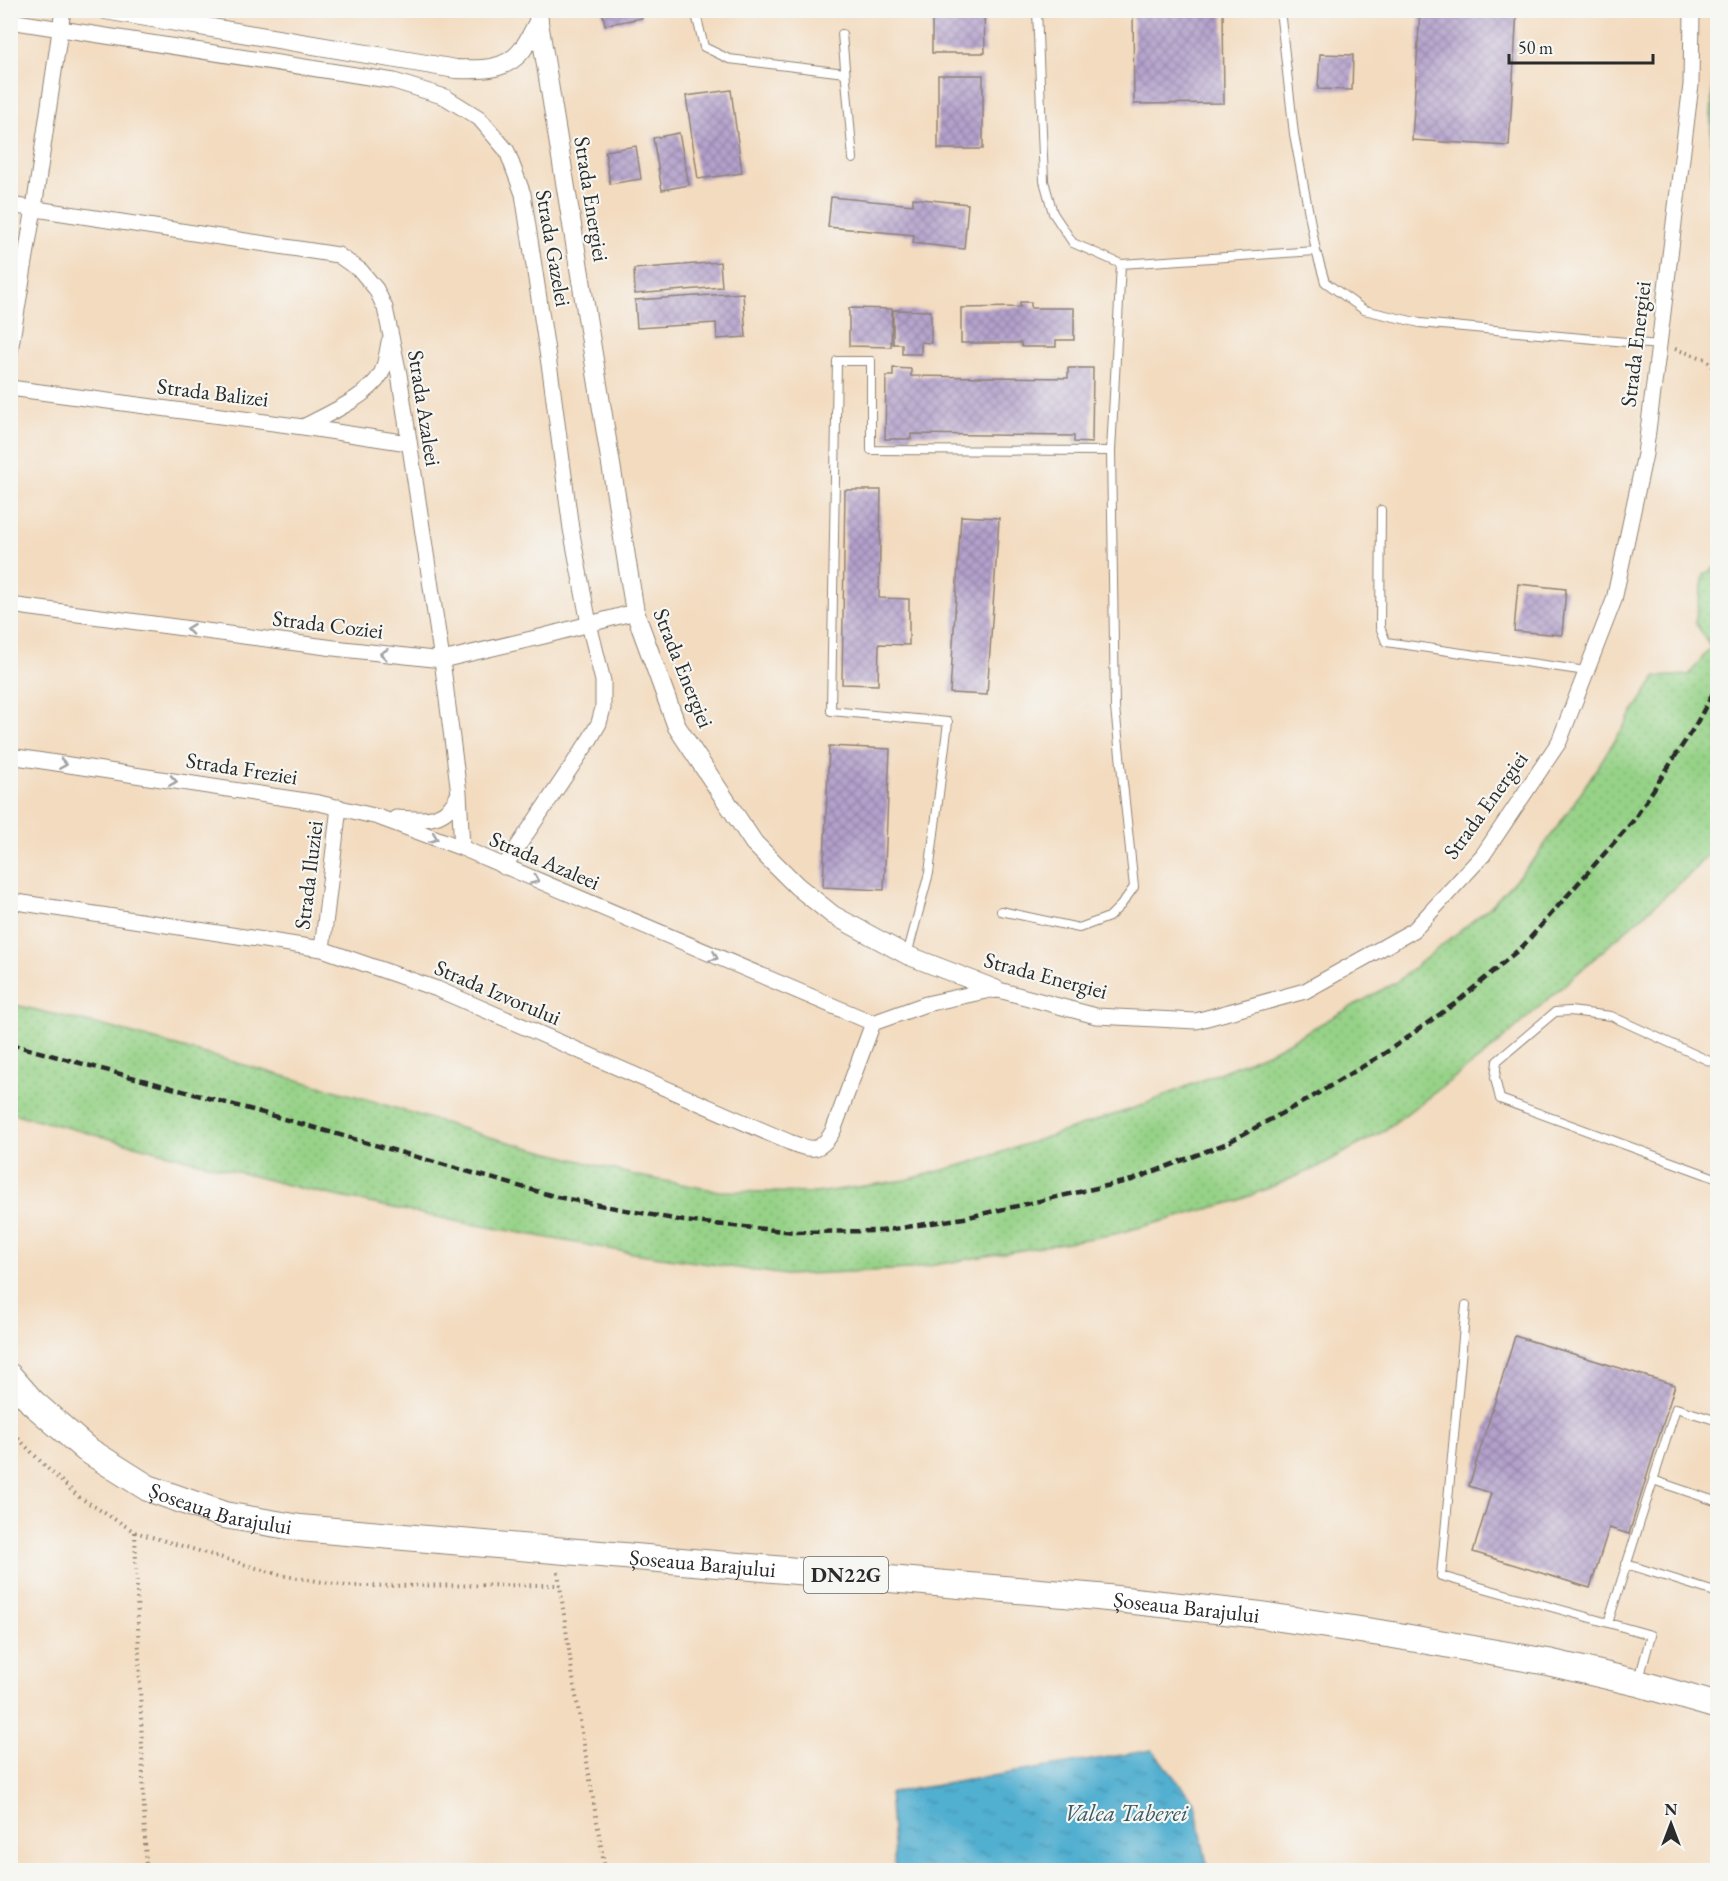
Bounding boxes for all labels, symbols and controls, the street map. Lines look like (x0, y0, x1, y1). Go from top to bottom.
scale bar (1509, 27, 1653, 65)
text: 50 m (1518, 36, 1553, 59)
street label: Strada Energiei (567, 134, 616, 264)
street label: Strada Gazelei (529, 187, 578, 309)
street label: Strada Energiei (1613, 280, 1658, 409)
street label: Strada Azaleei (401, 348, 448, 468)
street label: Strada Balizei (155, 371, 270, 414)
street label: Strada Coziei (271, 603, 385, 646)
street label: Strada Energiei (646, 604, 721, 732)
one-way arrow (186, 623, 195, 636)
one-way arrow (379, 648, 388, 661)
street label: Strada Freziei (184, 745, 300, 792)
street label: Strada Energiei (1437, 746, 1534, 865)
one-way arrow (58, 758, 67, 770)
one-way arrow (168, 774, 178, 786)
street label: Strada Iluziei (287, 819, 330, 931)
street label: Strada Azaleei (485, 824, 604, 897)
one-way arrow (428, 831, 439, 843)
one-way arrow (528, 873, 539, 885)
street label: Strada Energiei (981, 945, 1111, 1006)
one-way arrow (708, 949, 719, 961)
street label: Strada Izvorului (430, 953, 565, 1032)
street label: Șoseaua Barajului (145, 1476, 294, 1541)
street label: Șoseaua Barajului (628, 1543, 777, 1584)
road number: DN22G (804, 1557, 888, 1593)
street label: Șoseaua Barajului (1112, 1585, 1261, 1630)
north arrow (1641, 1794, 1701, 1854)
water label: Valea Taberei (1064, 1797, 1189, 1828)
text: N (1665, 1799, 1678, 1820)

